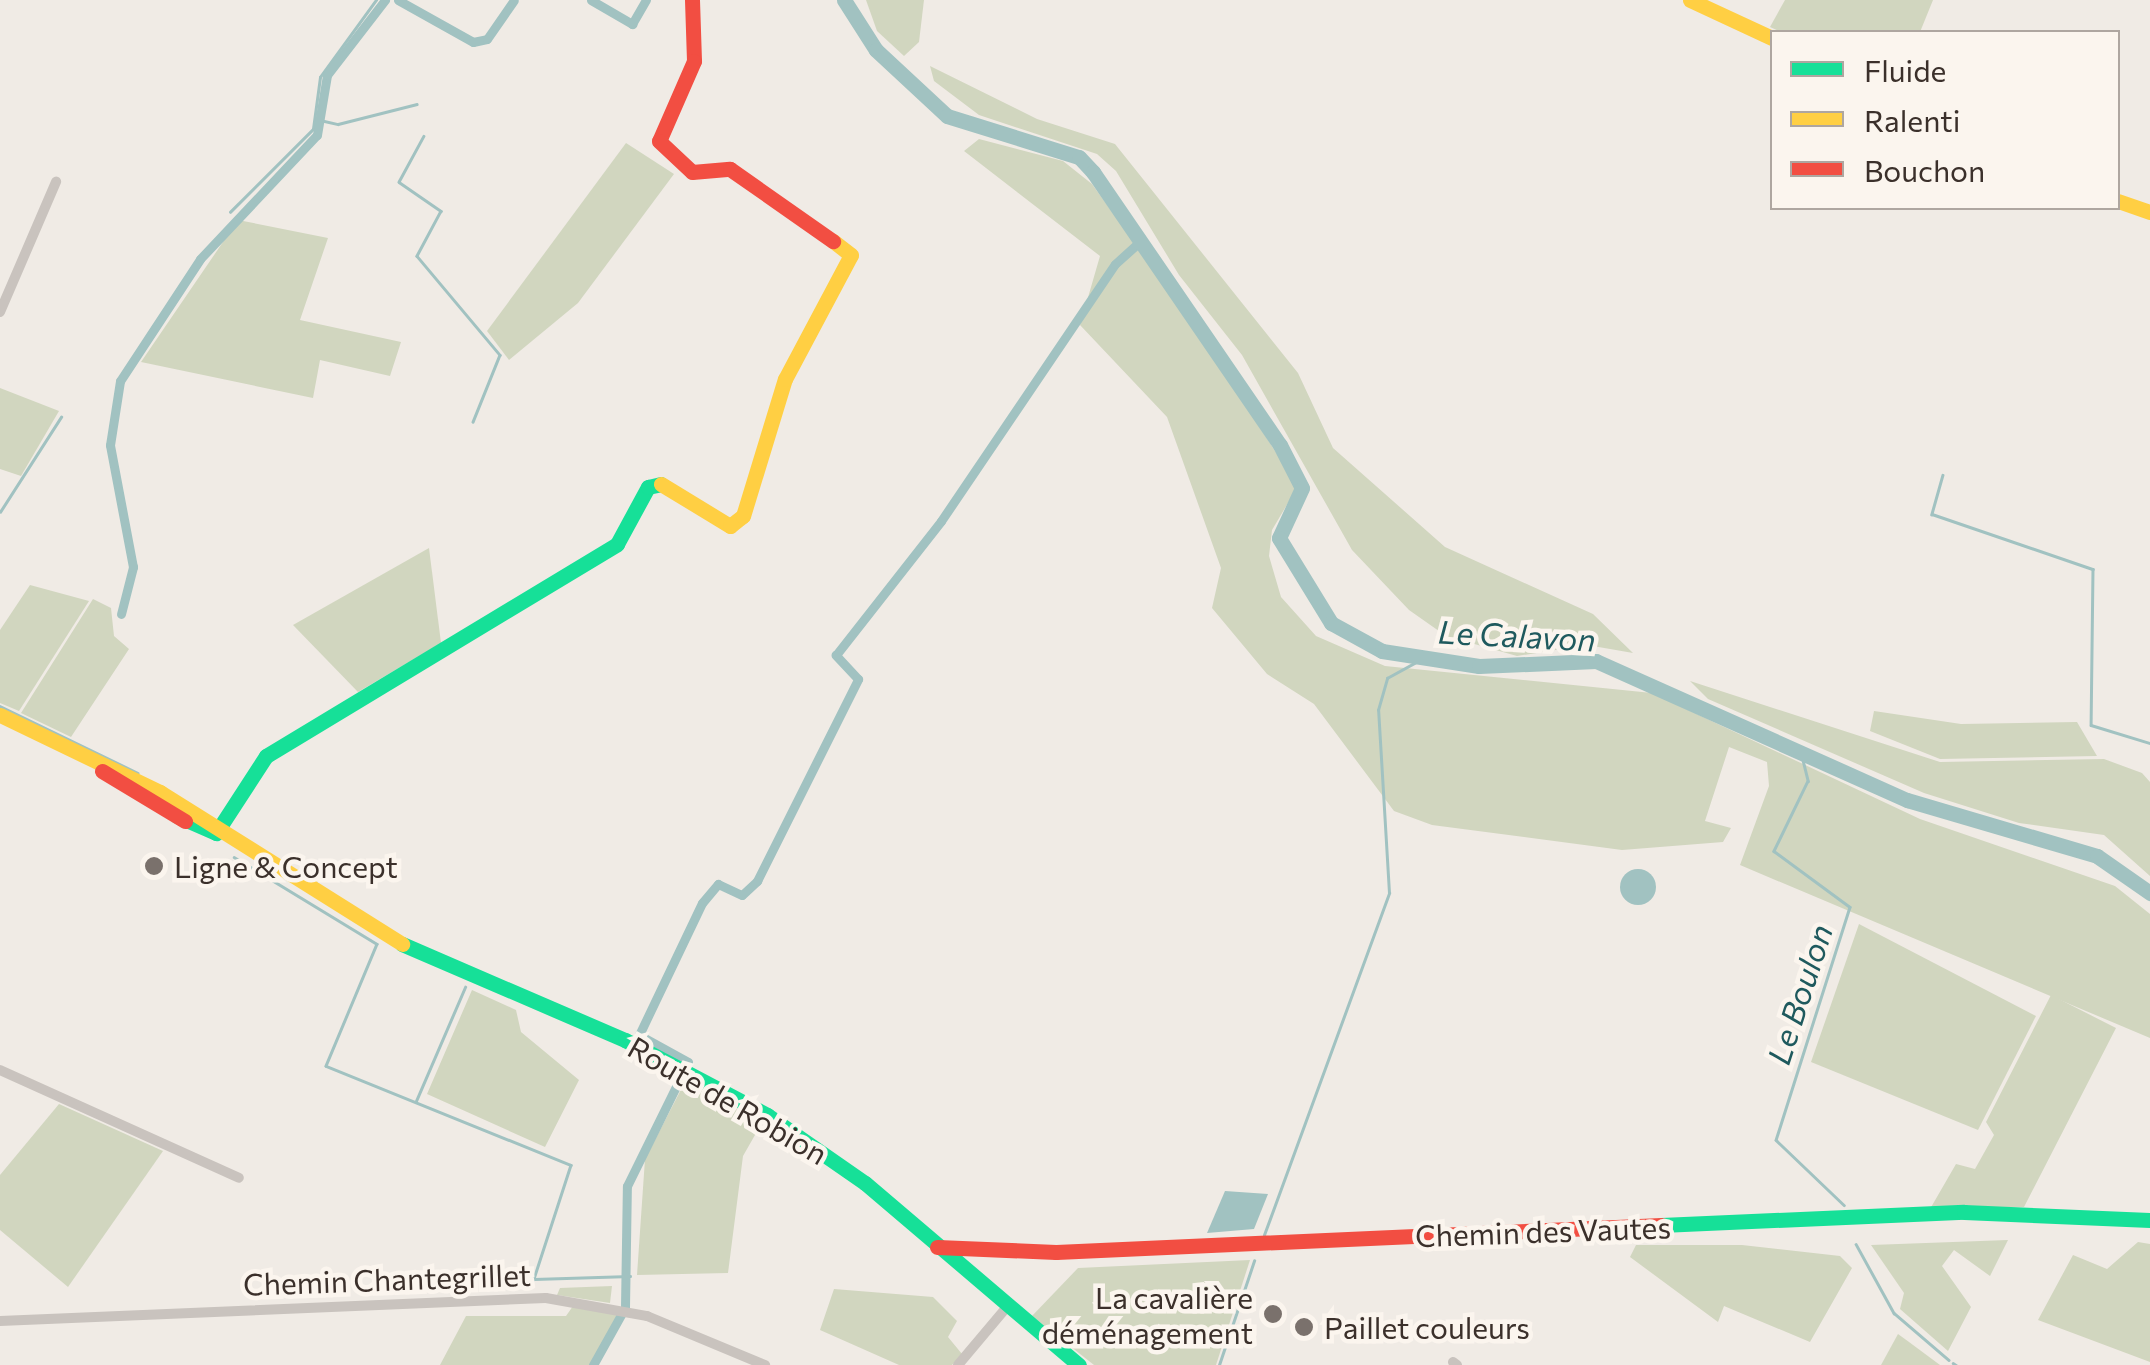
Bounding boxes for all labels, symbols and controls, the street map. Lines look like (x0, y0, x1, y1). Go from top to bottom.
legend (1770, 30, 2120, 210)
text: Fluide (1864, 51, 1946, 88)
text: Ralenti (1864, 101, 1960, 138)
text: Bouchon (1864, 151, 1985, 188)
water label: Le Calavon (1437, 612, 1597, 658)
place label: Ligne & Concept (174, 848, 398, 884)
marker: Ligne & Concept (143, 855, 165, 877)
water label: Le Boulon (1758, 919, 1840, 1069)
street label: Route de Robion (622, 1028, 834, 1172)
street label: Chemin des Vautes (1414, 1209, 1672, 1253)
street label: Chemin Chantegrillet (242, 1256, 532, 1302)
place label: La cavalière déménagement (1042, 1279, 1253, 1350)
marker: La cavalière déménagement (1262, 1303, 1284, 1325)
place label: Paillet couleurs (1324, 1309, 1530, 1345)
marker: Paillet couleurs (1293, 1316, 1315, 1338)

